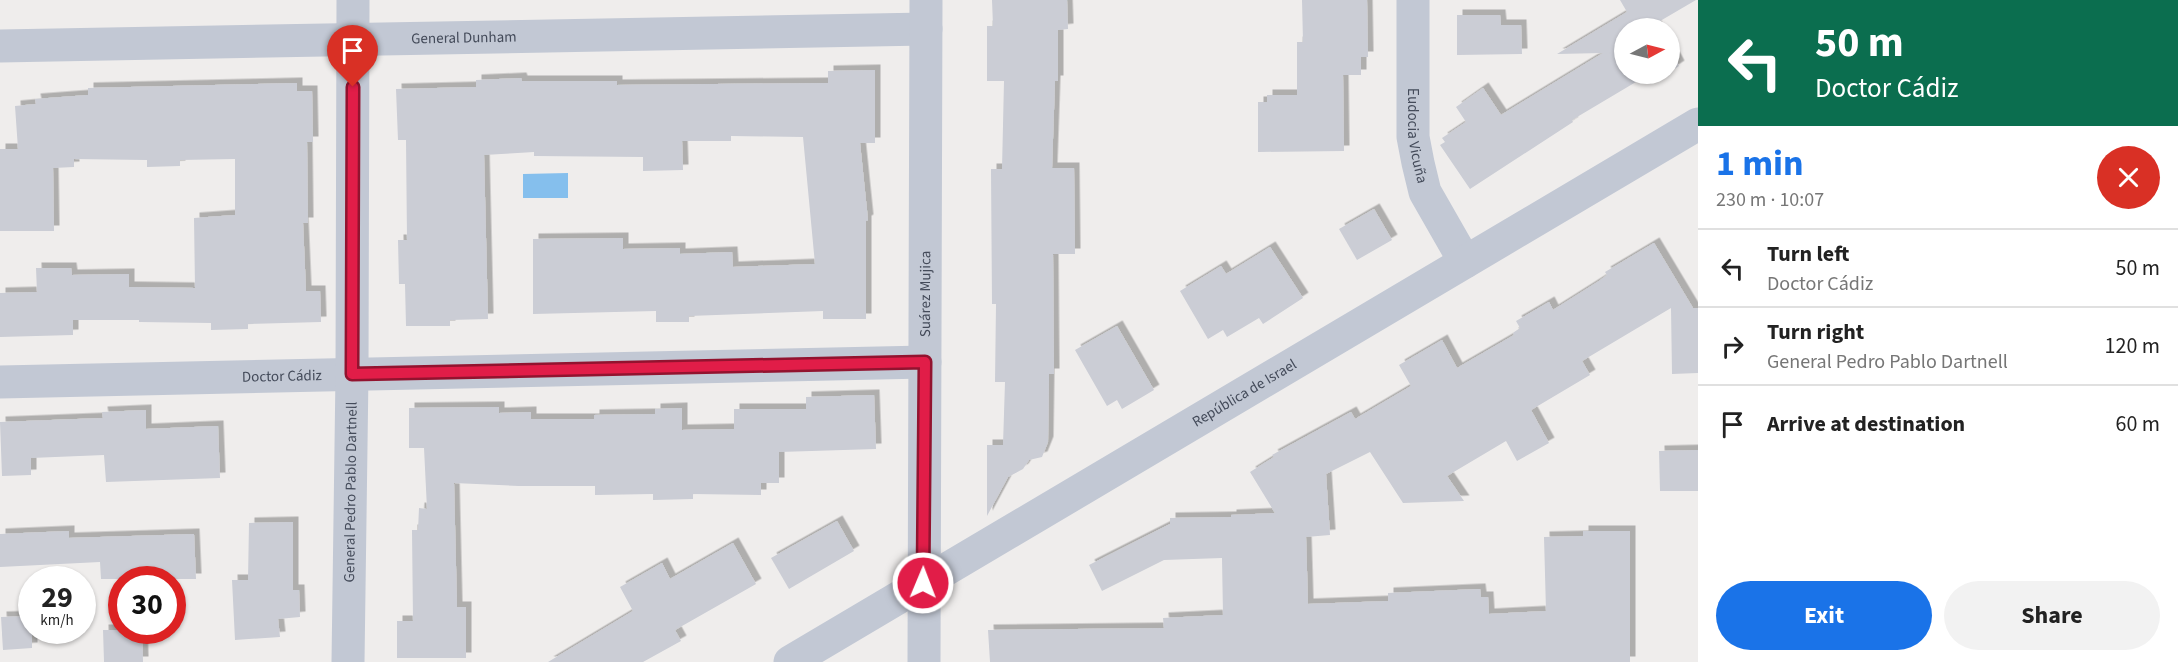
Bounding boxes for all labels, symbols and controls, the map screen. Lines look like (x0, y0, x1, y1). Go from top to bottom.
text: 50 m (1815, 13, 1904, 73)
north arrow (1614, 18, 1680, 84)
map controls (1614, 18, 1680, 84)
icon: left (1716, 24, 1794, 102)
pin (327, 25, 378, 87)
street label: General Dunham (411, 26, 517, 49)
icon: arrive (336, 34, 369, 67)
text: Doctor Cádiz (1815, 69, 1959, 108)
street label: Eudocia Vicuña (1403, 88, 1433, 185)
text: 1 min (1716, 138, 1804, 189)
button: close (2097, 146, 2160, 209)
text: 230 m · 10:07 (1716, 186, 1824, 214)
text: Turn left (1767, 238, 1849, 270)
street label: Suárez Mujica (914, 251, 936, 337)
icon: left (1716, 252, 1749, 285)
text: 50 m (2115, 252, 2160, 284)
text: Doctor Cádiz (1767, 270, 1873, 298)
text: Turn right (1767, 316, 1864, 348)
icon: right (1716, 330, 1749, 363)
text: 120 m (2105, 330, 2160, 362)
text: General Pedro Pablo Dartnell (1767, 348, 2008, 376)
street label: República de Israel (1188, 354, 1301, 432)
street label: Doctor Cádiz (242, 365, 322, 387)
street label: General Pedro Pablo Dartnell (339, 401, 362, 583)
icon: arrive (1716, 408, 1749, 441)
text: Arrive at destination (1767, 408, 1965, 440)
text: 60 m (2115, 408, 2160, 440)
position arrow (891, 551, 955, 615)
speed limit sign: 30 (108, 566, 186, 644)
text: 29 (41, 576, 73, 619)
button: Exit (1716, 581, 1932, 650)
button: Share (1944, 581, 2160, 650)
text: km/h (40, 610, 74, 631)

